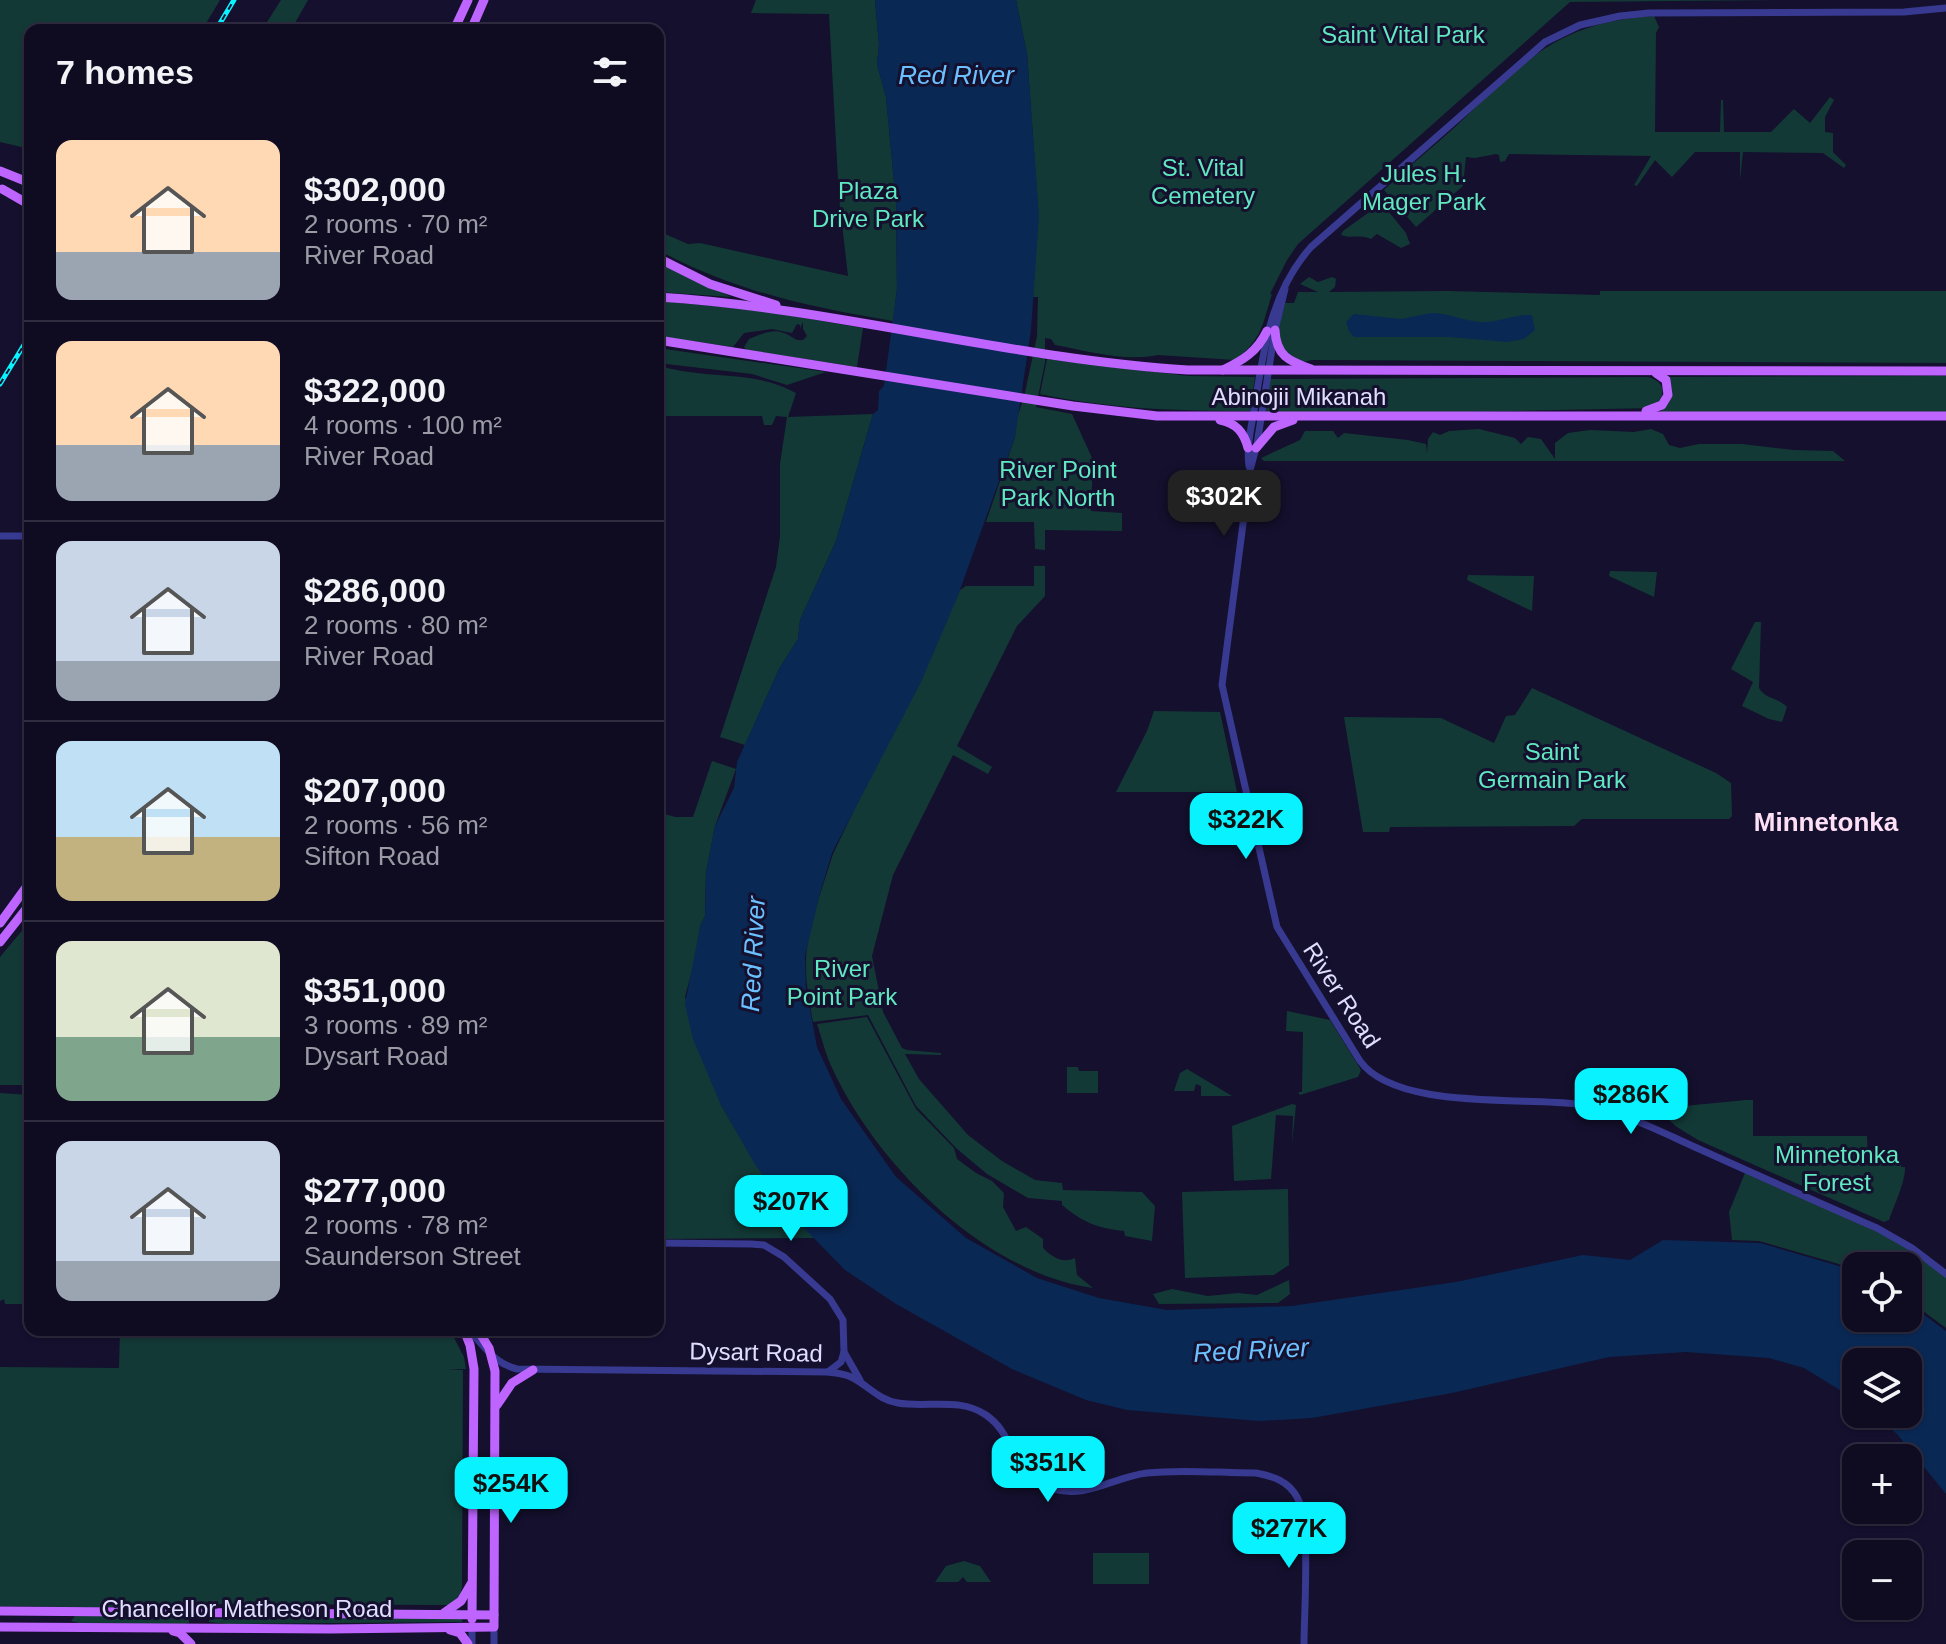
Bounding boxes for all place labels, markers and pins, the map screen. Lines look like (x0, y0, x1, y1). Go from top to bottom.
pin: $302K (1168, 470, 1280, 538)
pin: $322K (1190, 793, 1302, 861)
pin: $286K (1575, 1068, 1687, 1136)
pin: $207K (735, 1175, 847, 1243)
pin: $351K (992, 1436, 1104, 1504)
pin: $254K (455, 1457, 567, 1525)
pin: $277K (1233, 1502, 1345, 1570)

